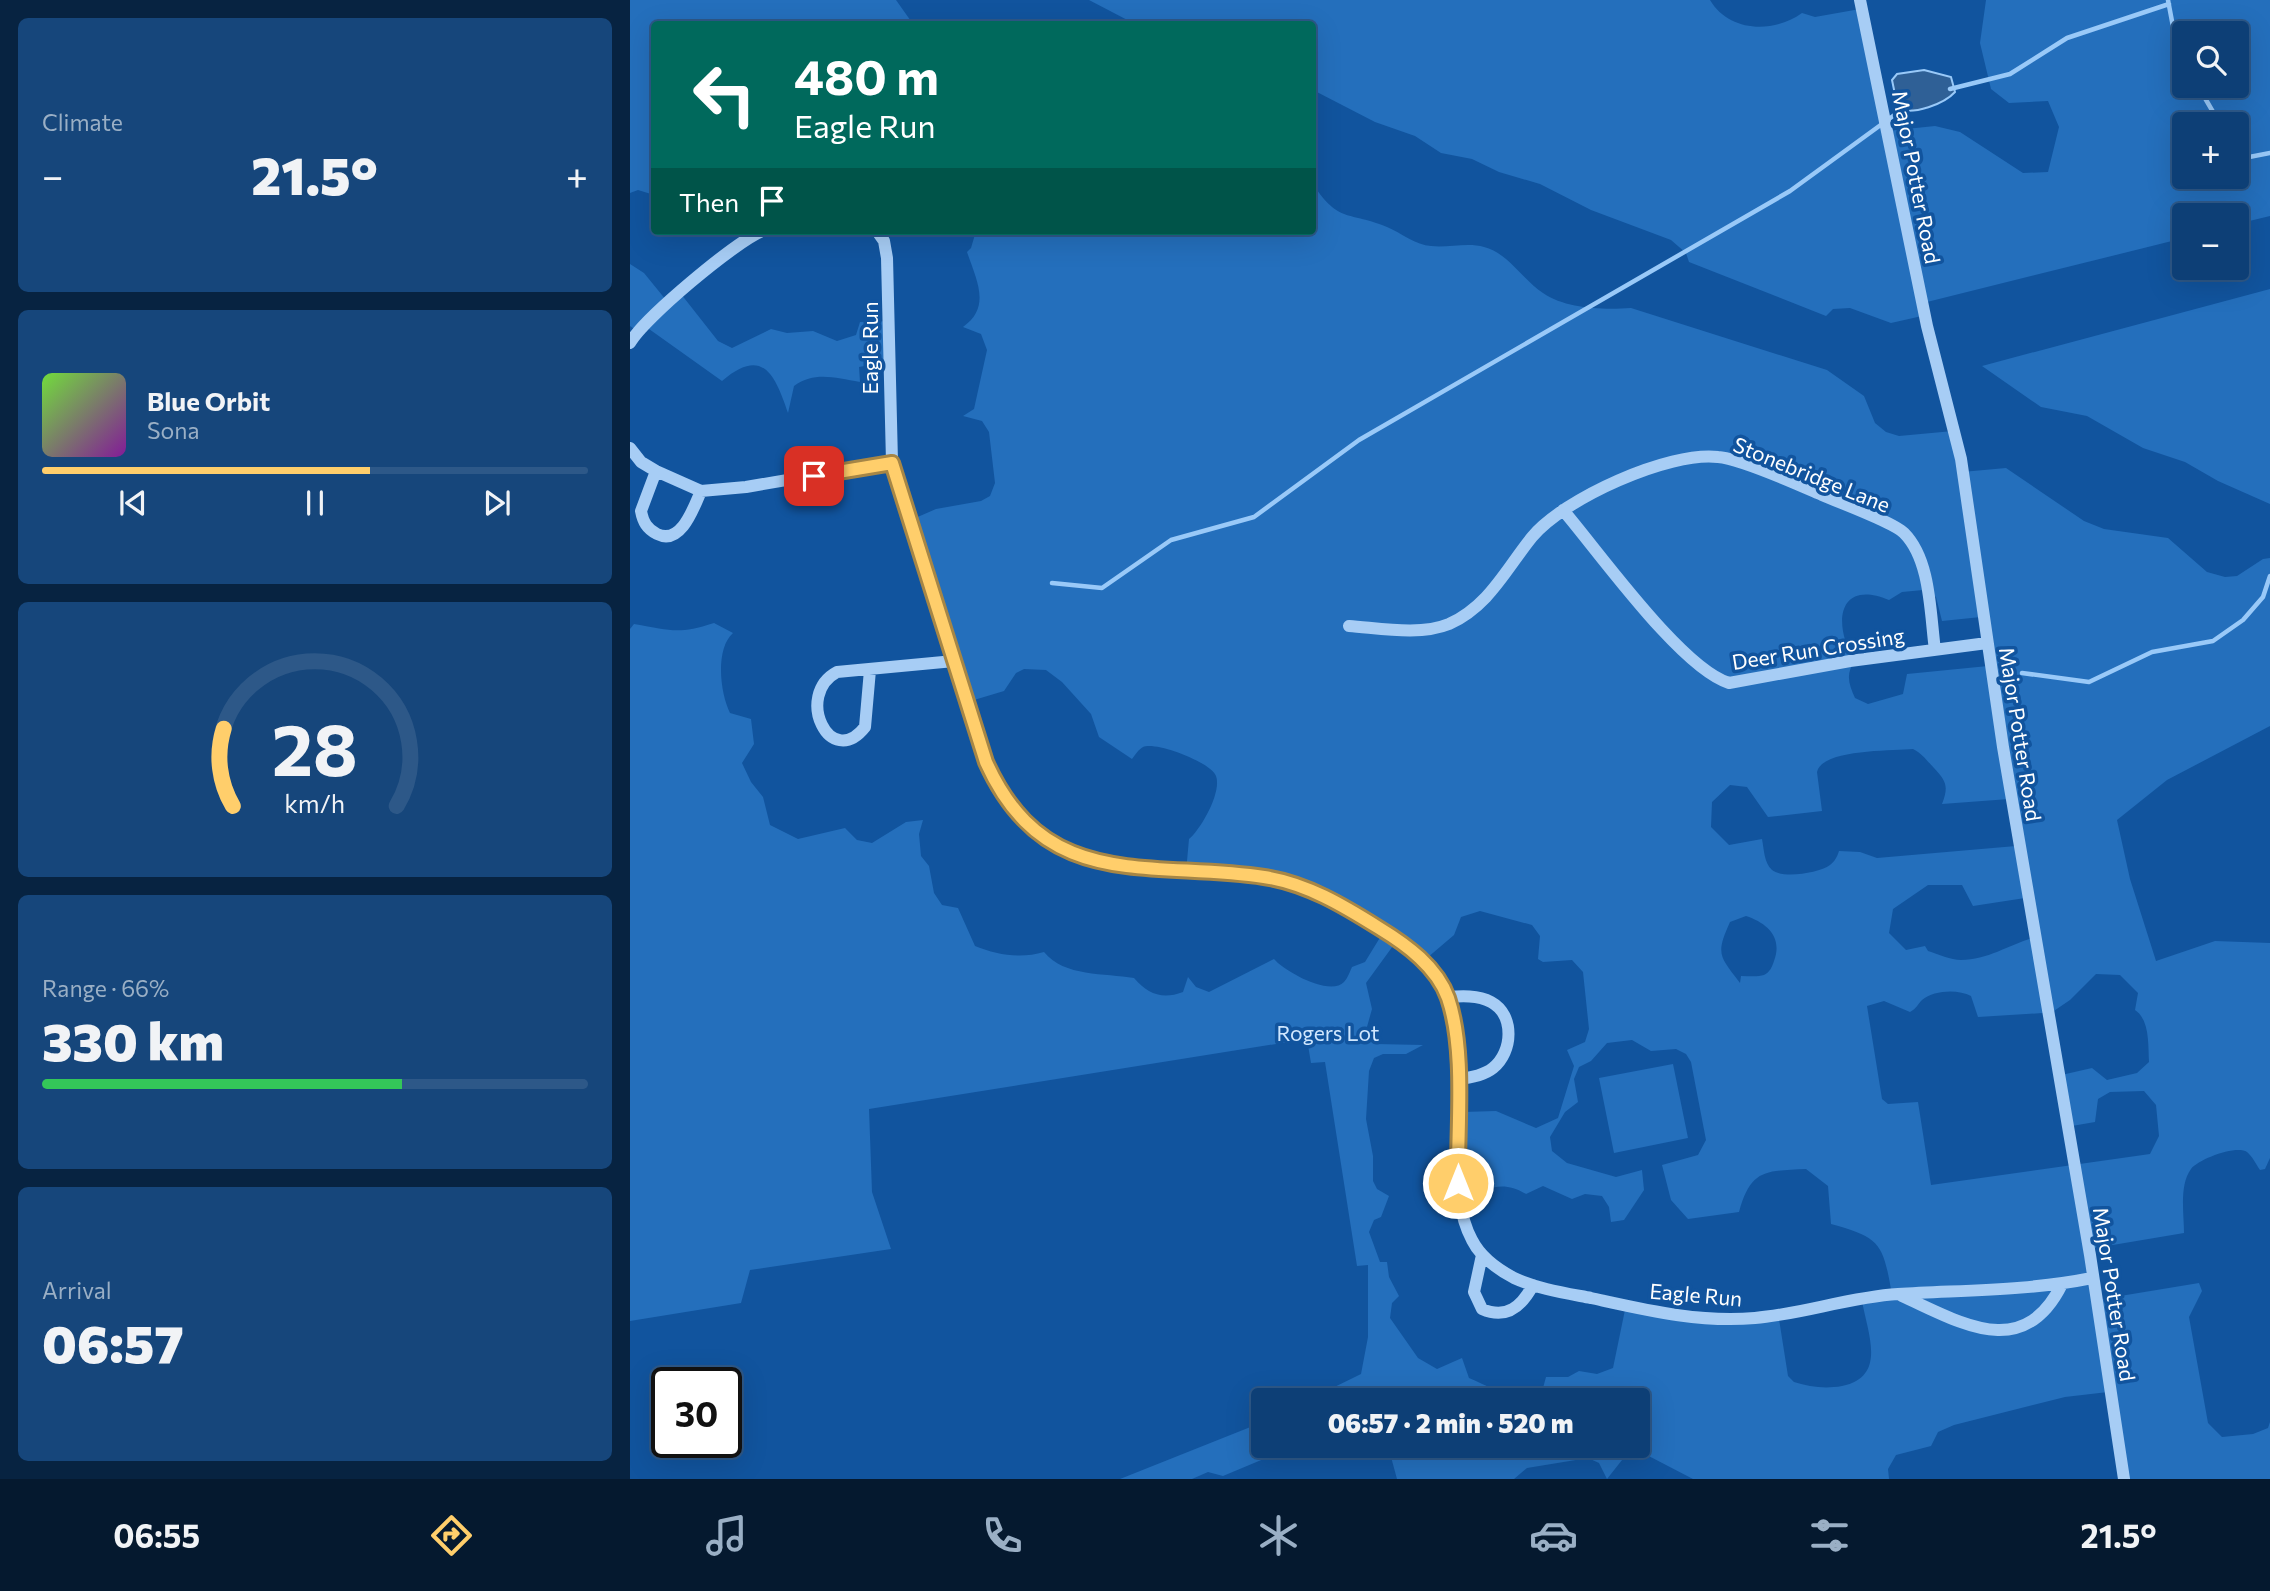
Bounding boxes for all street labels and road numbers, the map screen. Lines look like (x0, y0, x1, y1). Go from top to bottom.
street label: Major Potter Road (1888, 88, 1946, 266)
street label: Eagle Run (857, 302, 882, 394)
street label: Stonebridge Lane (1730, 431, 1894, 517)
street label: Deer Run Crossing (1730, 622, 1906, 674)
street label: Major Potter Road (1995, 645, 2047, 823)
street label: Major Potter Road (2089, 1205, 2141, 1383)
street label: Eagle Run (1649, 1277, 1743, 1311)

